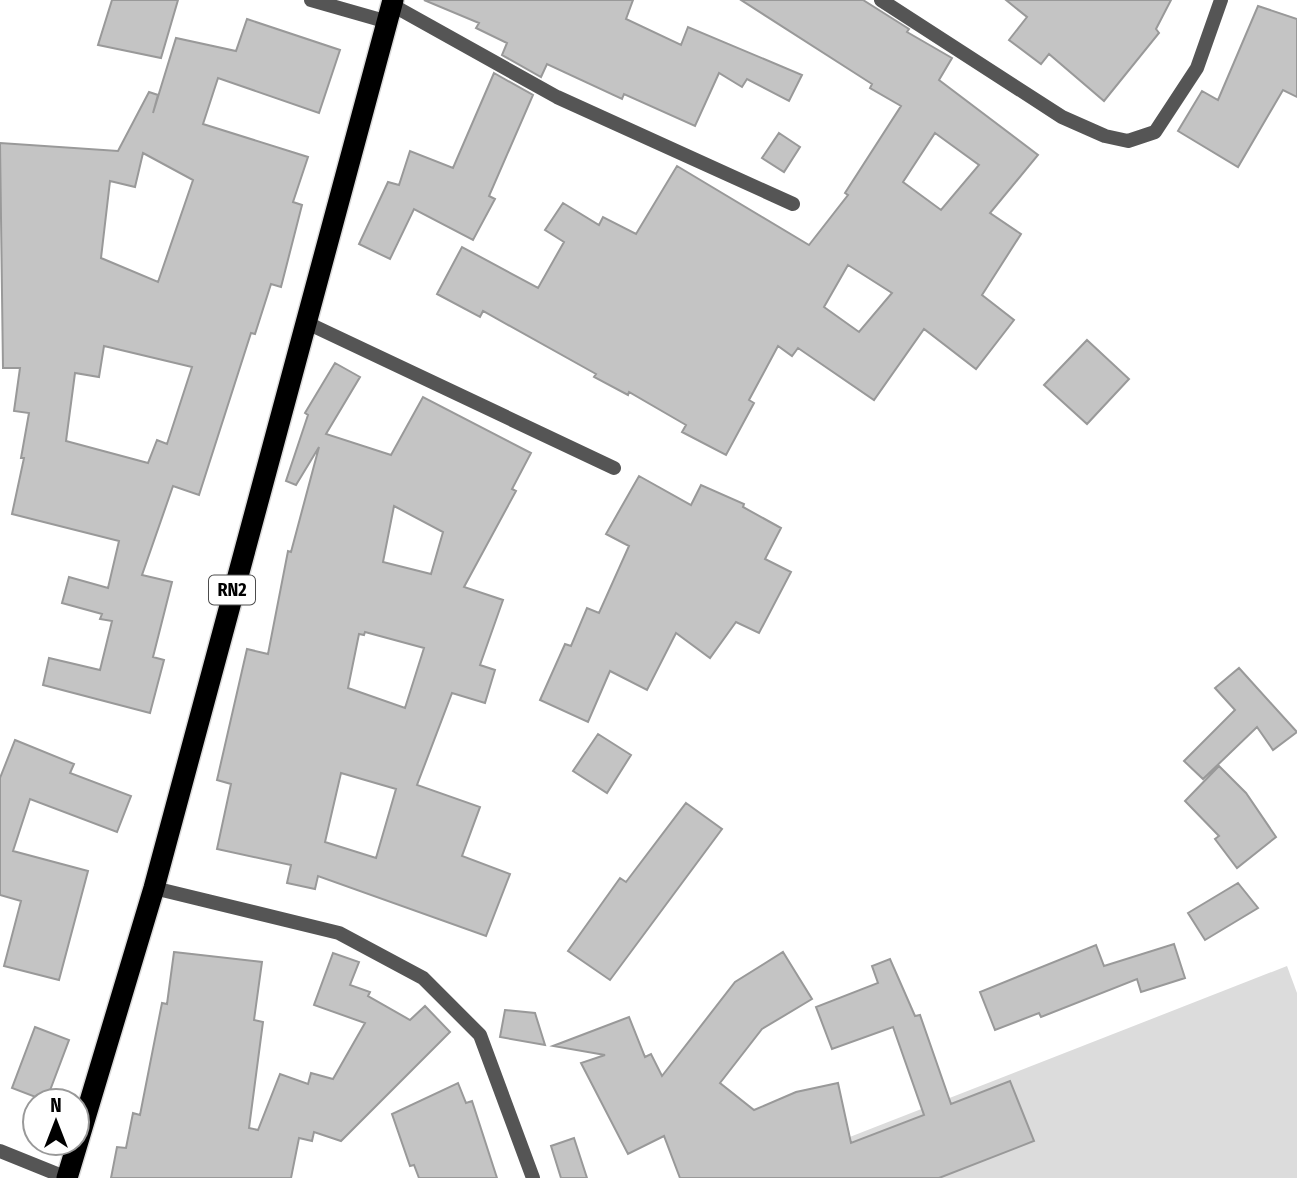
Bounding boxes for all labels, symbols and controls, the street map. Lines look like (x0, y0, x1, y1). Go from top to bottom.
road number: RN2 (209, 576, 255, 604)
north arrow (21, 1087, 91, 1157)
text: N (50, 1094, 62, 1117)

